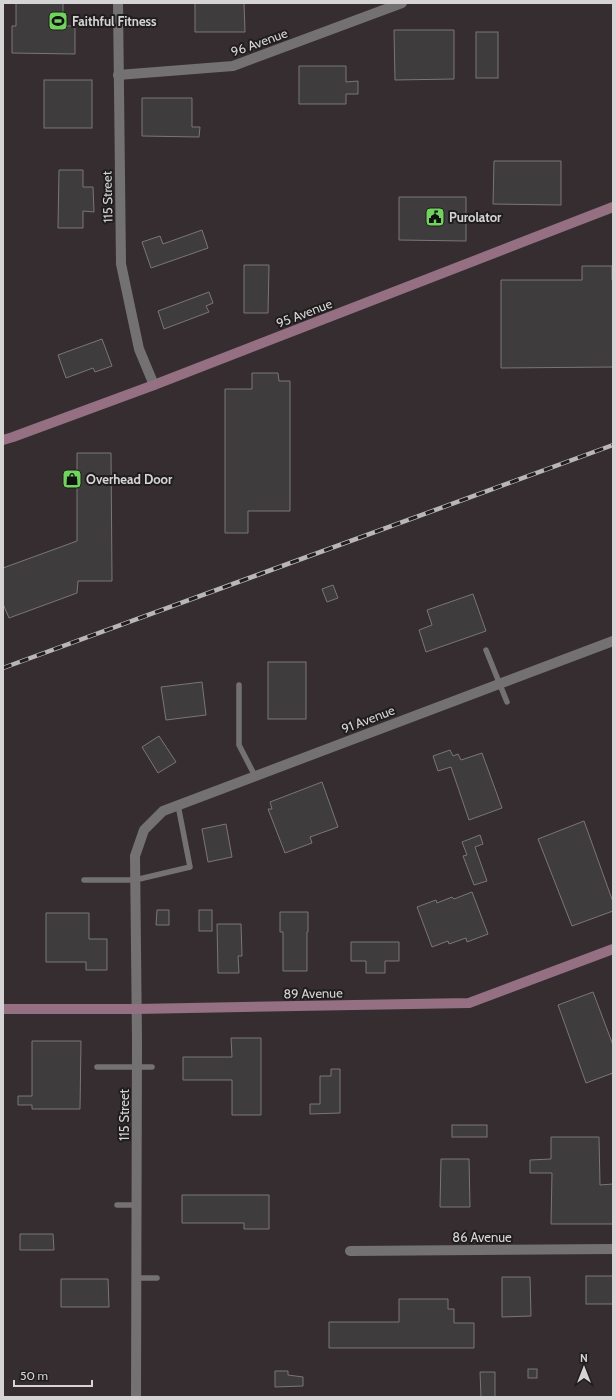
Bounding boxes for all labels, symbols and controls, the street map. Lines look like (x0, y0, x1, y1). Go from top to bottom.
sports icon: Faithful Fitness (47, 10, 69, 32)
place label: Faithful Fitness (72, 13, 157, 29)
street label: 96 Avenue (229, 24, 290, 60)
street label: 115 Street (99, 170, 115, 223)
public building icon: Purolator (424, 206, 446, 228)
place label: Purolator (449, 209, 502, 225)
street label: 95 Avenue (274, 295, 335, 331)
shop icon: Overhead Door (61, 468, 83, 490)
place label: Overhead Door (86, 471, 173, 487)
street label: 91 Avenue (339, 701, 397, 736)
street label: 89 Avenue (283, 984, 343, 1002)
street label: 115 Street (116, 1088, 132, 1141)
street label: 86 Avenue (452, 1229, 512, 1245)
north arrow (564, 1348, 604, 1388)
text: N (580, 1351, 588, 1365)
scale bar (14, 1362, 92, 1388)
text: 50 m (20, 1368, 48, 1383)

